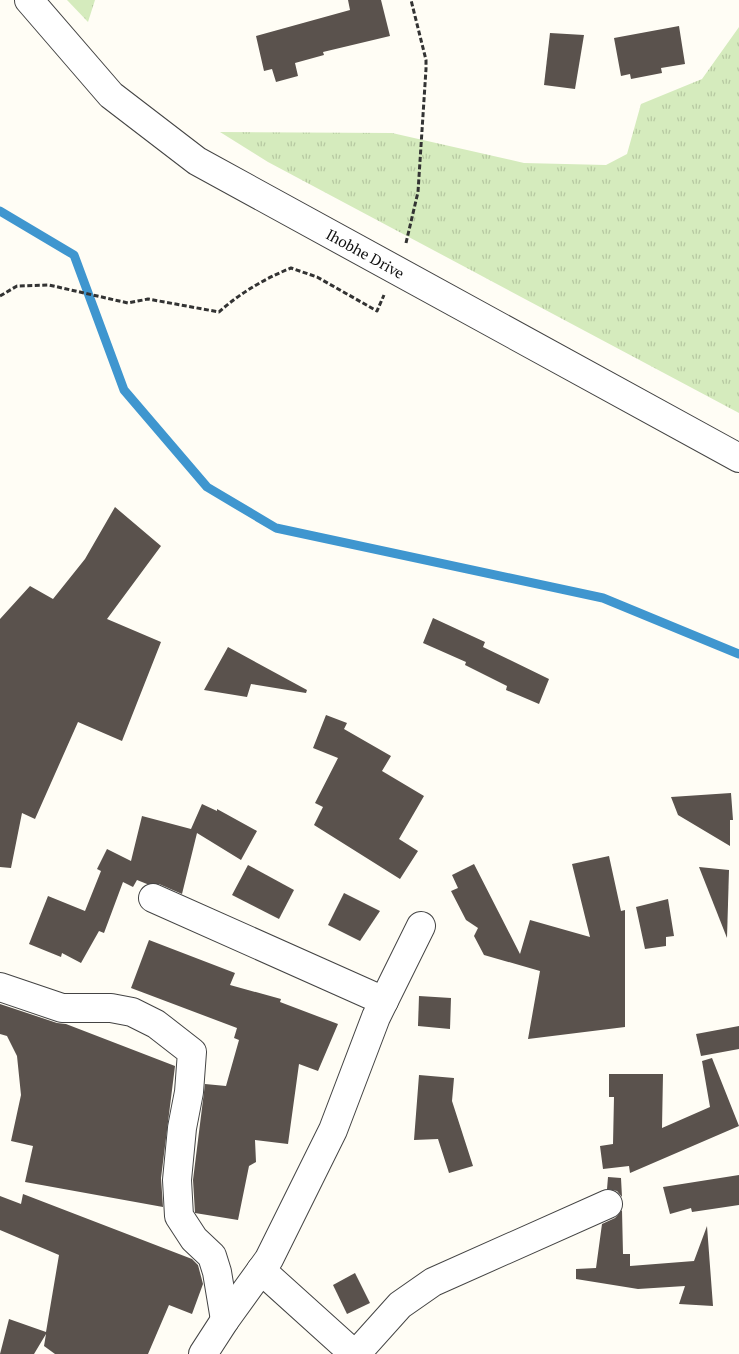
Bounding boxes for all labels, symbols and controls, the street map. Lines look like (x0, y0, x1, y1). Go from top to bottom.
street label: Ihobhe Drive (323, 224, 408, 283)

